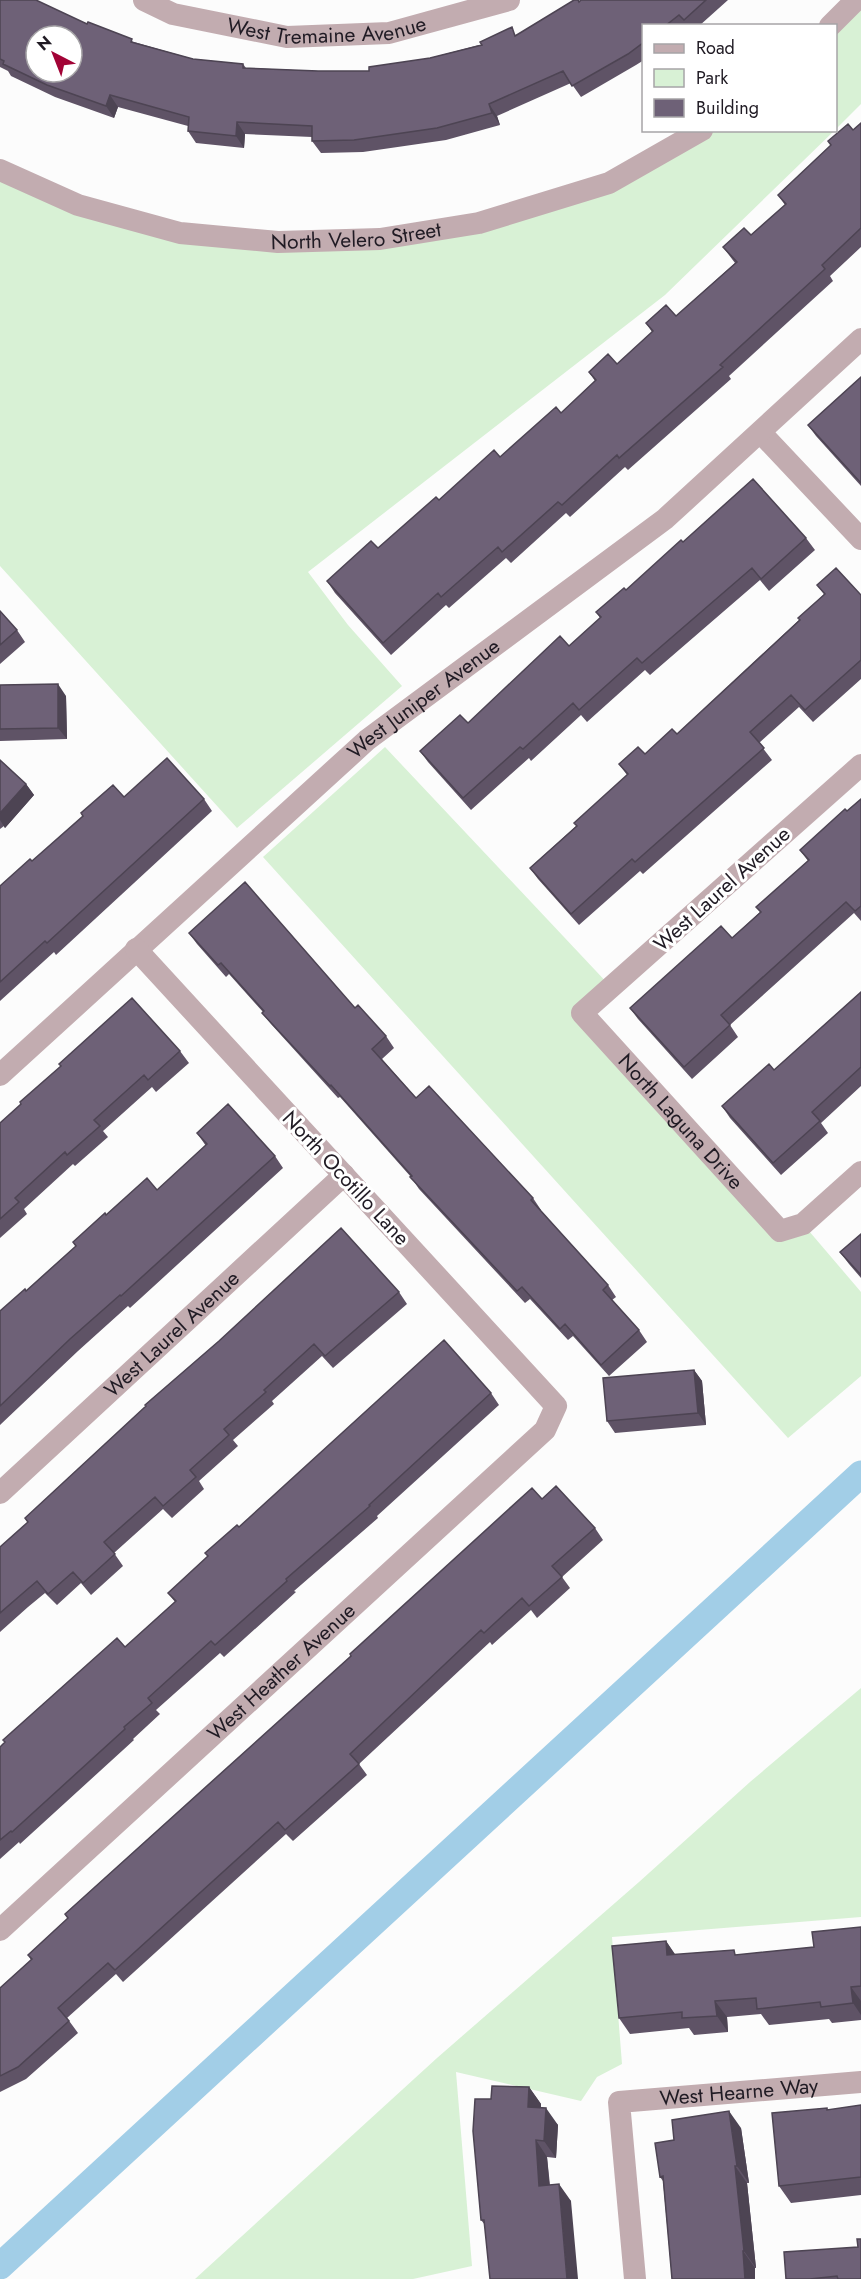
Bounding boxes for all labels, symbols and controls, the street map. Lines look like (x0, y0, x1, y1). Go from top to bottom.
street label: West Tremaine Avenue (224, 8, 430, 52)
north arrow (24, 24, 84, 84)
legend (642, 24, 837, 132)
text: N (32, 30, 57, 56)
text: Road (696, 35, 735, 61)
text: Park (696, 65, 728, 91)
text: Building (696, 95, 759, 121)
street label: North Velero Street (270, 214, 443, 257)
street label: West Juniper Avenue (341, 631, 506, 766)
street label: West Laurel Avenue (647, 819, 797, 959)
street label: North Laguna Drive (611, 1047, 750, 1196)
street label: North Ocotillo Lane (275, 1104, 417, 1252)
street label: West Laurel Avenue (97, 1264, 246, 1404)
street label: West Heather Avenue (201, 1596, 362, 1748)
street label: West Hearne Way (658, 2071, 820, 2114)

